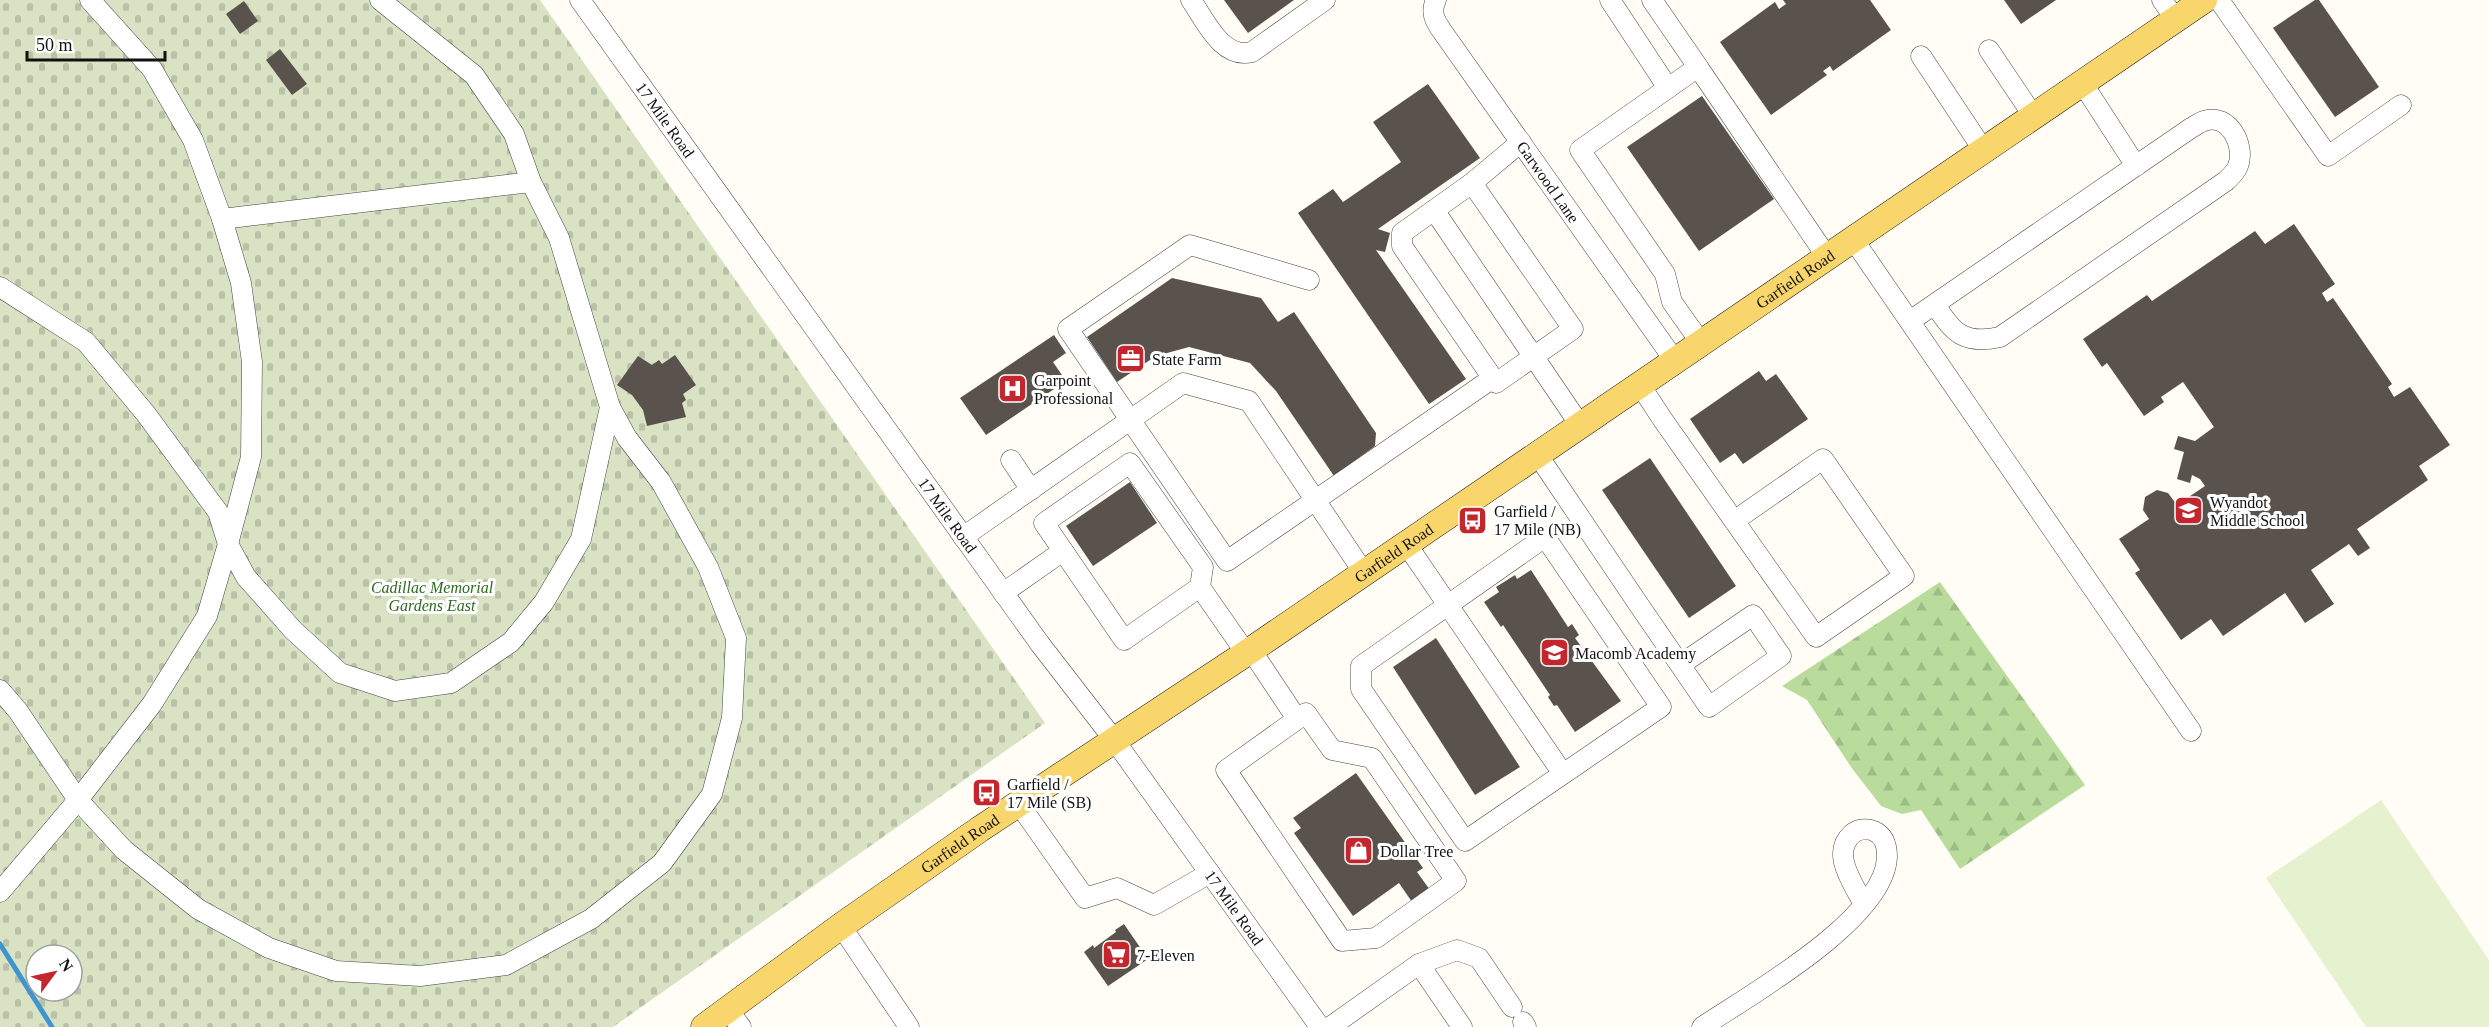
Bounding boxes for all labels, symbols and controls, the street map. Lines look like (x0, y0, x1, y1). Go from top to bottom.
scale bar (27, 24, 165, 62)
text: 50 m (36, 35, 73, 55)
street label: 17 Mile Road (633, 79, 698, 160)
street label: Garwood Lane (1514, 138, 1583, 226)
street label: Garfield Road (1753, 246, 1837, 312)
office icon: State Farm (1115, 343, 1147, 375)
place label: State Farm (1152, 351, 1222, 368)
place label: Garpoint Professional (1034, 372, 1114, 407)
hospital icon: Garpoint Professional (997, 373, 1029, 405)
street label: 17 Mile Road (915, 474, 980, 556)
place label: Wyandot Middle School (2210, 494, 2305, 529)
school or university icon: Wyandot Middle School (2173, 495, 2205, 527)
place label: Garfield / 17 Mile (NB) (1494, 503, 1581, 539)
bus stop icon: Garfield / 17 Mile (NB) (1457, 504, 1489, 536)
street label: Garfield Road (1351, 520, 1436, 585)
park label: Cadillac Memorial Gardens East (371, 579, 494, 614)
school or university icon: Macomb Academy (1538, 637, 1570, 669)
place label: Macomb Academy (1575, 645, 1696, 663)
place label: Garfield / 17 Mile (SB) (1007, 776, 1091, 812)
bus stop icon: Garfield / 17 Mile (SB) (970, 777, 1002, 809)
street label: Garfield Road (918, 810, 1002, 876)
shop icon: Dollar Tree (1343, 835, 1375, 867)
place label: Dollar Tree (1380, 843, 1453, 860)
street label: 17 Mile Road (1202, 867, 1267, 948)
supermarket icon: 7-Eleven (1100, 939, 1132, 971)
north arrow (24, 943, 84, 1003)
place label: 7-Eleven (1137, 947, 1195, 964)
text: N (56, 956, 77, 975)

